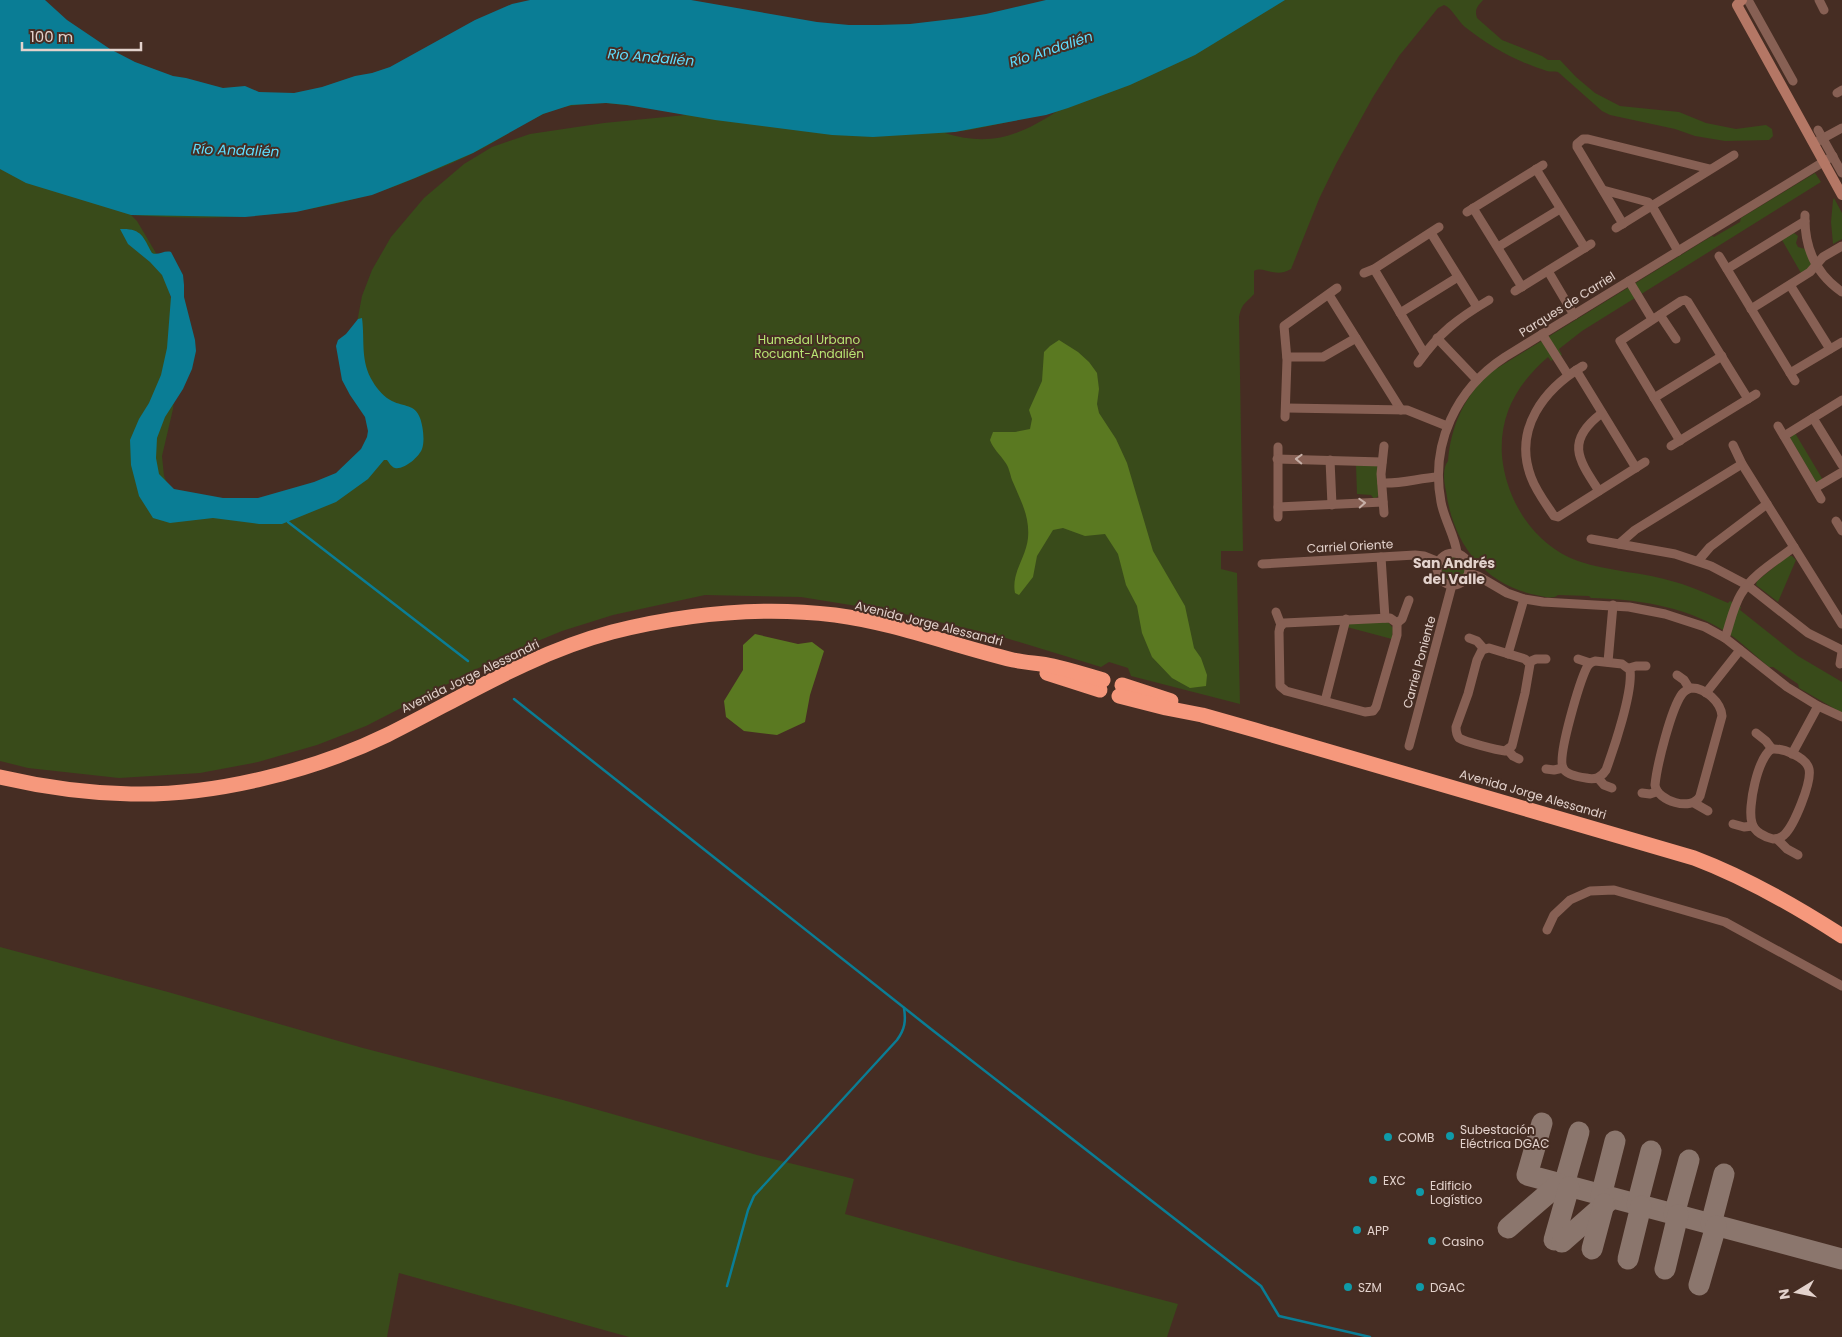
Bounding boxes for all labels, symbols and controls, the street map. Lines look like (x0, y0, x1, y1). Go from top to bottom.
scale bar (22, 20, 141, 52)
text: 100 m (30, 26, 73, 47)
water label: Río Andalién (1007, 26, 1095, 72)
water label: Río Andalién (607, 43, 695, 71)
water label: Río Andalién (192, 138, 280, 162)
street label: Parques de Carriel (1516, 267, 1618, 341)
park label: Humedal Urbano Rocuant-Andalién (754, 331, 864, 362)
one-way arrow (1294, 454, 1302, 464)
one-way arrow (1358, 497, 1366, 508)
street label: Carriel Oriente (1306, 535, 1394, 557)
district label: San Andrés del Valle (1413, 553, 1495, 589)
street label: Avenida Jorge Alessandri (853, 596, 1005, 650)
street label: Carriel Poniente (1398, 614, 1440, 710)
street label: Avenida Jorge Alessandri (398, 635, 542, 717)
street label: Avenida Jorge Alessandri (1458, 765, 1608, 823)
place label: Subestación Eléctrica DGAC (1460, 1121, 1549, 1152)
place label: COMB (1398, 1129, 1434, 1146)
marker: Subestación Eléctrica DGAC (1444, 1130, 1456, 1142)
marker: COMB (1382, 1131, 1394, 1143)
place label: EXC (1383, 1172, 1406, 1189)
marker: EXC (1367, 1174, 1379, 1186)
place label: Edificio Logístico (1430, 1177, 1483, 1208)
marker: Edificio Logístico (1414, 1186, 1426, 1198)
place label: APP (1367, 1222, 1389, 1239)
marker: APP (1351, 1224, 1363, 1236)
place label: Casino (1442, 1233, 1484, 1250)
marker: Casino (1426, 1235, 1438, 1247)
north arrow (1772, 1267, 1822, 1317)
place label: SZM (1358, 1279, 1382, 1296)
place label: DGAC (1430, 1279, 1465, 1296)
marker: SZM (1342, 1281, 1354, 1293)
marker: DGAC (1414, 1281, 1426, 1293)
text: N (1773, 1287, 1795, 1301)

